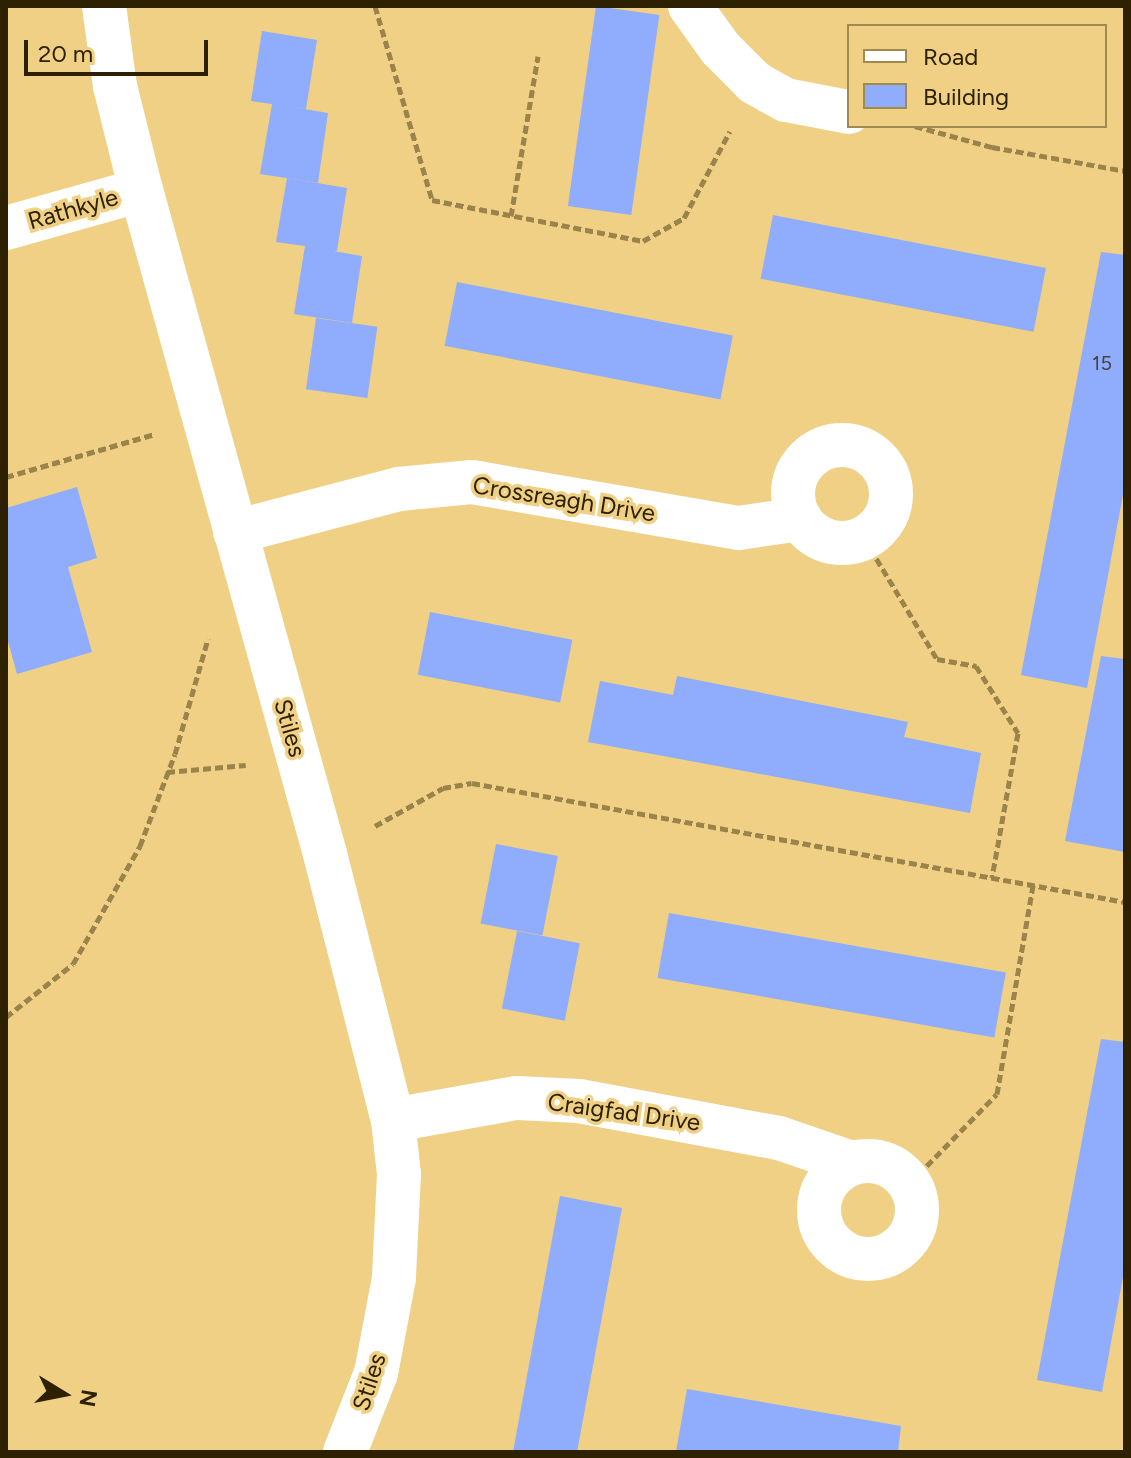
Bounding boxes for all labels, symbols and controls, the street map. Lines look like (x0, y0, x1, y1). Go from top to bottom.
scale bar (28, 24, 212, 74)
legend (847, 24, 1107, 128)
text: 20 m (38, 39, 93, 68)
text: Road (923, 42, 978, 71)
text: Building (923, 82, 1009, 111)
street label: Rathkyle (25, 182, 121, 236)
house number: 15 (1092, 351, 1112, 375)
street label: Crossreagh Drive (471, 470, 657, 528)
street label: Stiles (268, 696, 312, 760)
street label: Craigfad Drive (546, 1087, 702, 1137)
street label: Stiles (346, 1350, 392, 1414)
north arrow (24, 1354, 104, 1434)
text: N (73, 1388, 103, 1409)

